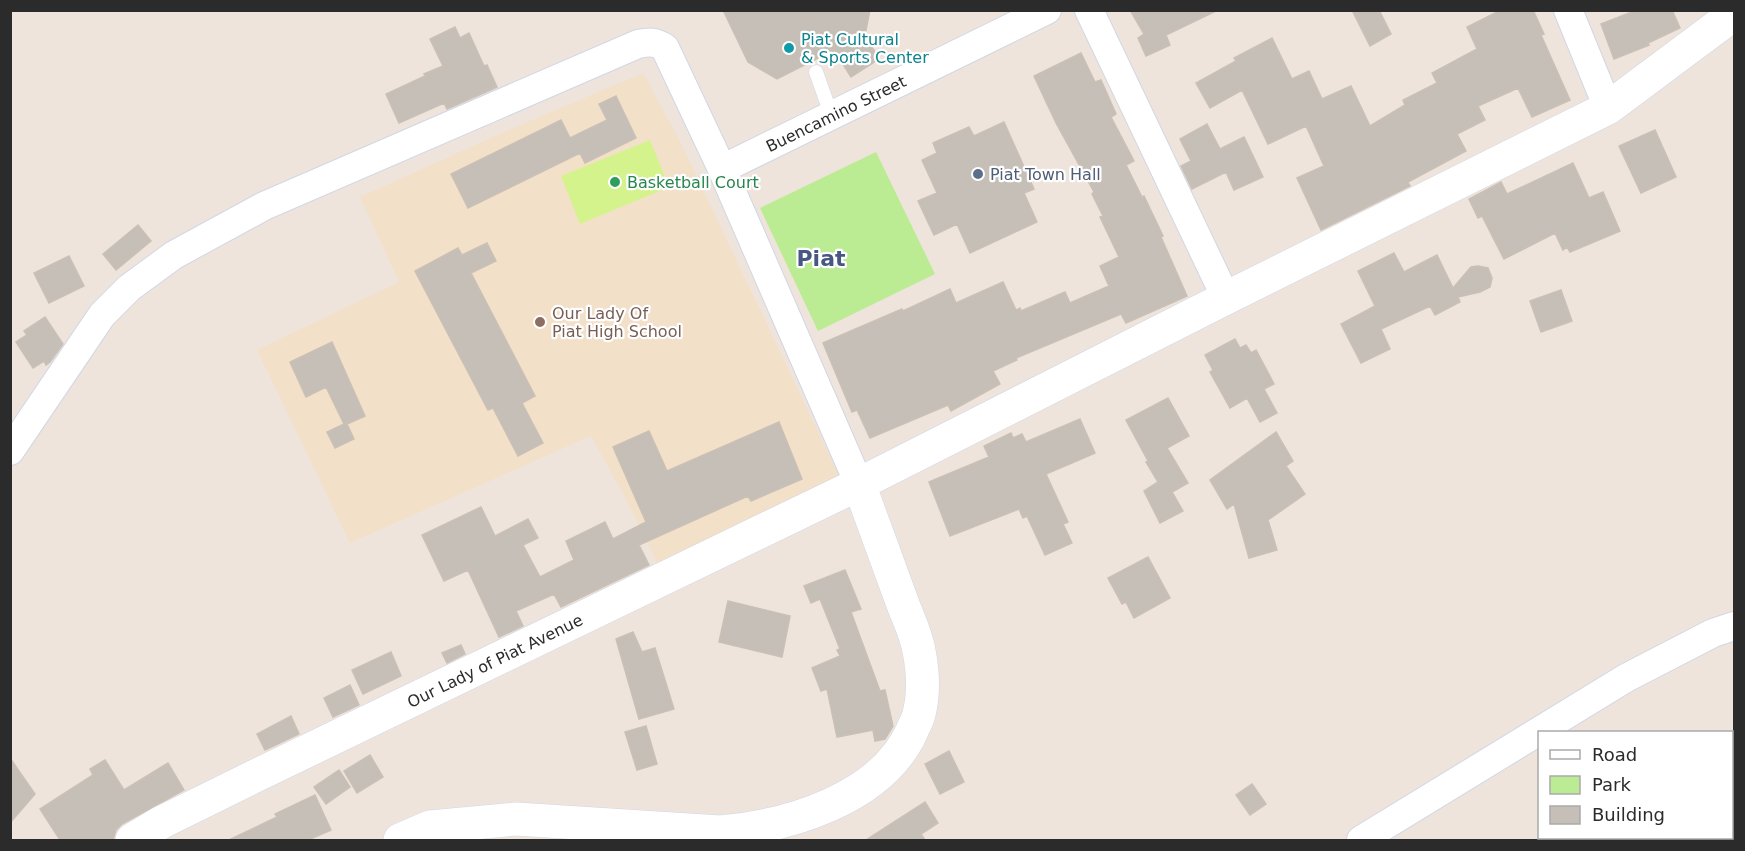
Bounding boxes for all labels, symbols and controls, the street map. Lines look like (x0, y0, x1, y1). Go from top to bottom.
place label: Piat Cultural & Sports Center (801, 30, 929, 67)
marker: Piat Cultural & Sports Center (782, 41, 796, 55)
street label: Buencamino Street (763, 72, 909, 156)
place label: Piat Town Hall (990, 165, 1101, 184)
marker: Piat Town Hall (971, 167, 985, 181)
place label: Basketball Court (627, 173, 759, 192)
marker: Basketball Court (608, 175, 622, 189)
district label: Piat (796, 246, 846, 271)
place label: Our Lady Of Piat High School (552, 304, 682, 341)
marker: Our Lady Of Piat High School (533, 315, 547, 329)
street label: Our Lady of Piat Avenue (404, 610, 586, 712)
legend (1538, 731, 1733, 839)
text: Road (1592, 744, 1637, 765)
text: Park (1592, 774, 1631, 795)
text: Building (1592, 804, 1665, 825)

